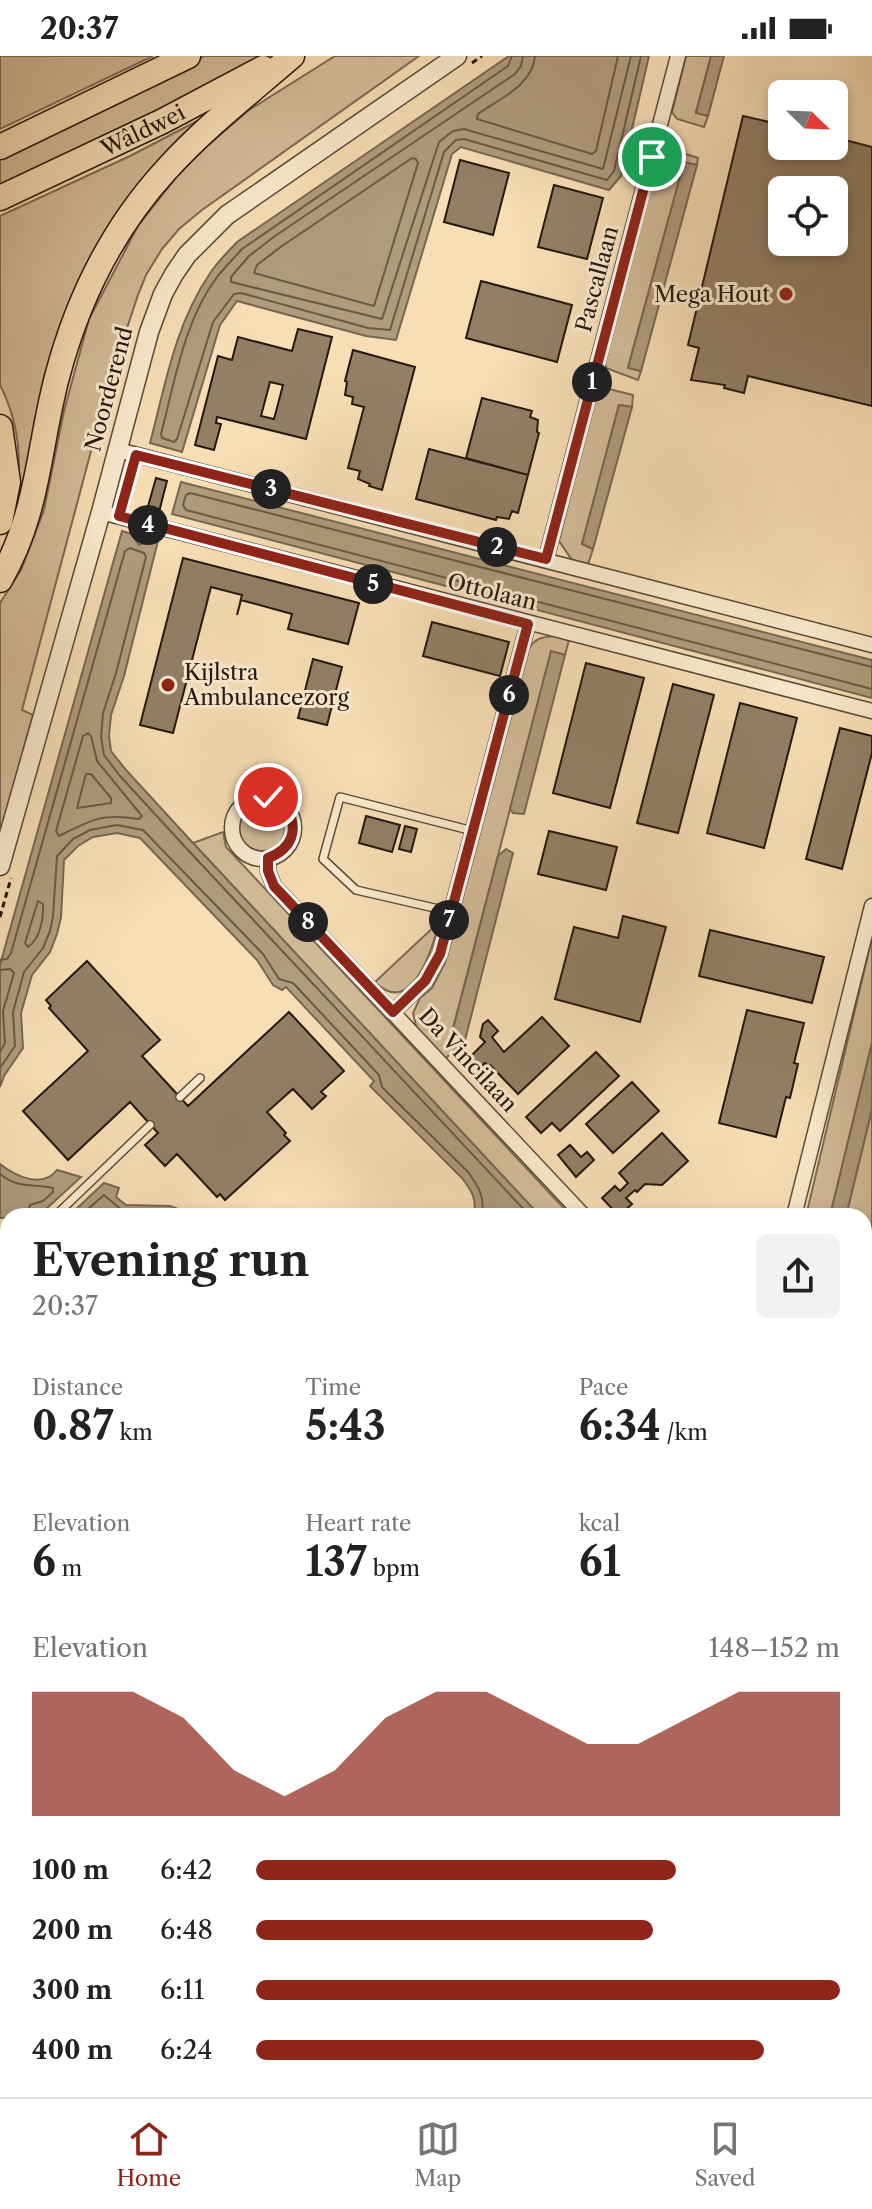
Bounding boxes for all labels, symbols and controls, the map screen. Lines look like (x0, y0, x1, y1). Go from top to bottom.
text: 20:37 (40, 10, 118, 47)
north arrow (768, 80, 848, 160)
map controls (768, 80, 848, 256)
street label: Wâldwei (95, 98, 190, 162)
pin (618, 123, 686, 191)
icon: arrive (630, 135, 674, 179)
button: locate (768, 176, 848, 256)
street label: Pascallaan (570, 223, 624, 335)
place label: Mega Hout (654, 281, 770, 308)
marker: Mega Hout (777, 285, 795, 303)
street label: Noorderend (79, 324, 139, 454)
pin: 1 (572, 362, 612, 402)
text: 1 (587, 368, 597, 395)
pin: 3 (251, 469, 291, 509)
text: 3 (265, 475, 277, 502)
pin: 4 (128, 505, 168, 545)
text: 4 (141, 511, 155, 538)
pin: 2 (477, 527, 517, 567)
text: 2 (491, 533, 504, 560)
pin: 5 (353, 564, 393, 604)
street label: Ottolaan (445, 568, 540, 616)
text: 5 (367, 570, 379, 597)
place label: Kijlstra Ambulancezorg (183, 659, 349, 711)
pin: 6 (489, 675, 529, 715)
marker: Kijlstra Ambulancezorg (159, 676, 177, 694)
text: 6 (502, 681, 516, 708)
pin (234, 763, 302, 831)
icon: check (246, 775, 290, 819)
pin: 7 (429, 900, 469, 940)
pin: 8 (288, 902, 328, 942)
text: 7 (443, 906, 455, 933)
text: 8 (301, 908, 315, 935)
street label: Da Vincilaan (413, 1002, 523, 1118)
text: Evening run (32, 1233, 309, 1287)
button: share (756, 1234, 840, 1318)
text: 20:37 (32, 1290, 98, 1322)
text: Distance (32, 1374, 123, 1401)
text: Time (305, 1374, 361, 1401)
text: Pace (579, 1374, 628, 1401)
text: 0.87 (32, 1401, 114, 1450)
text: 5:43 (305, 1401, 386, 1450)
text: 6:34 (579, 1401, 661, 1450)
text: km (114, 1419, 153, 1446)
text: /km (661, 1419, 708, 1446)
text: Elevation (32, 1510, 130, 1537)
text: Heart rate (305, 1510, 411, 1537)
text: kcal (579, 1510, 620, 1537)
text: 6 (32, 1537, 56, 1586)
text: 137 (305, 1537, 367, 1586)
text: 61 (579, 1537, 621, 1586)
text: m (56, 1555, 82, 1582)
text: bpm (367, 1555, 420, 1582)
text: Elevation (32, 1632, 148, 1664)
text: 148–152 m (708, 1632, 840, 1664)
text: 100 m (32, 1854, 109, 1886)
text: 6:42 (160, 1854, 213, 1886)
text: 200 m (32, 1914, 113, 1946)
text: 6:48 (160, 1914, 213, 1946)
text: 300 m (32, 1974, 112, 2006)
text: 6:11 (160, 1974, 204, 2006)
text: 400 m (32, 2034, 113, 2066)
text: 6:24 (160, 2034, 213, 2066)
tab: Home (117, 2117, 181, 2192)
tab: Map (414, 2117, 461, 2192)
tab: Saved (694, 2117, 755, 2192)

